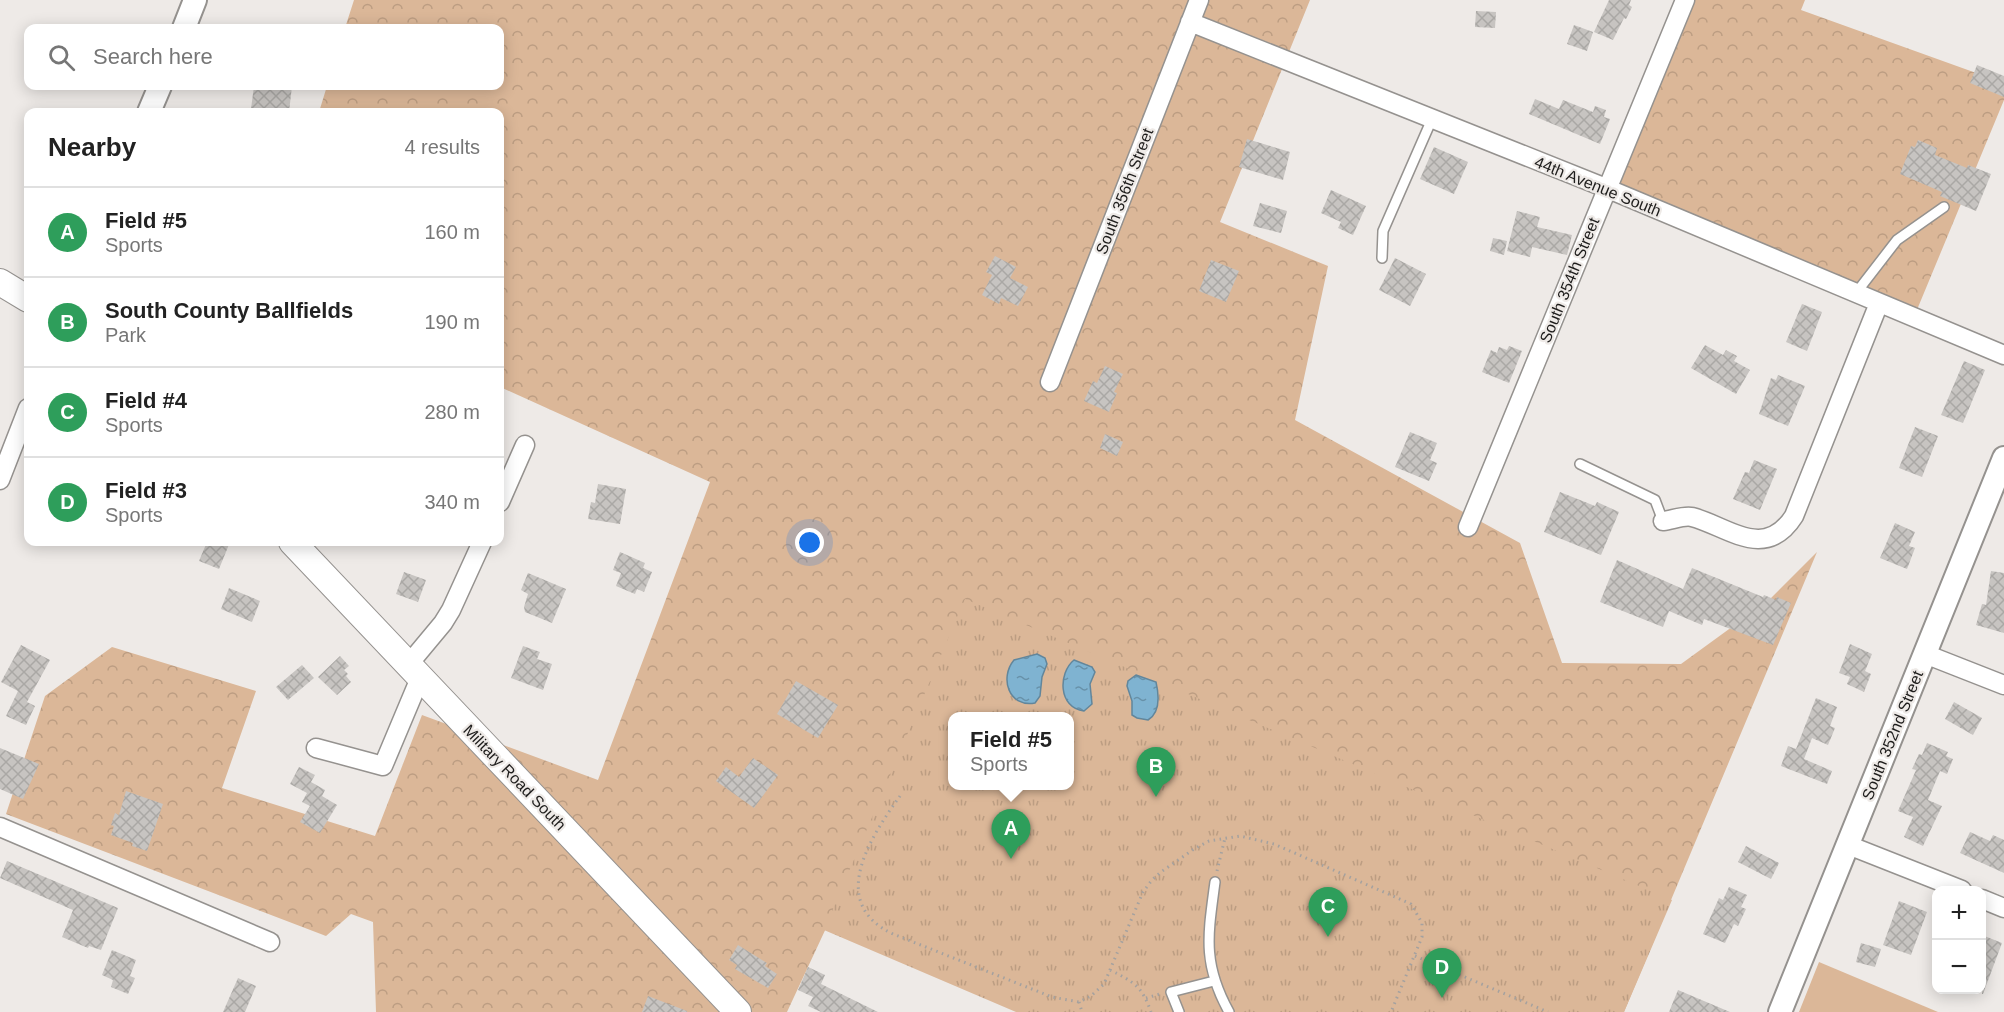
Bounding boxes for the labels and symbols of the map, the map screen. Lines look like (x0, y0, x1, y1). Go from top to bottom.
street label: South 356th Street (1093, 125, 1157, 257)
street label: 44th Avenue South (1532, 153, 1664, 220)
street label: South 354th Street (1537, 215, 1603, 345)
your location (795, 528, 824, 557)
street label: South 352nd Street (1859, 668, 1926, 802)
street label: Military Road South (460, 721, 569, 833)
pin: B (1136, 748, 1176, 797)
pin: A (992, 810, 1030, 859)
pin: C (1308, 888, 1348, 937)
pin: D (1422, 948, 1462, 998)

